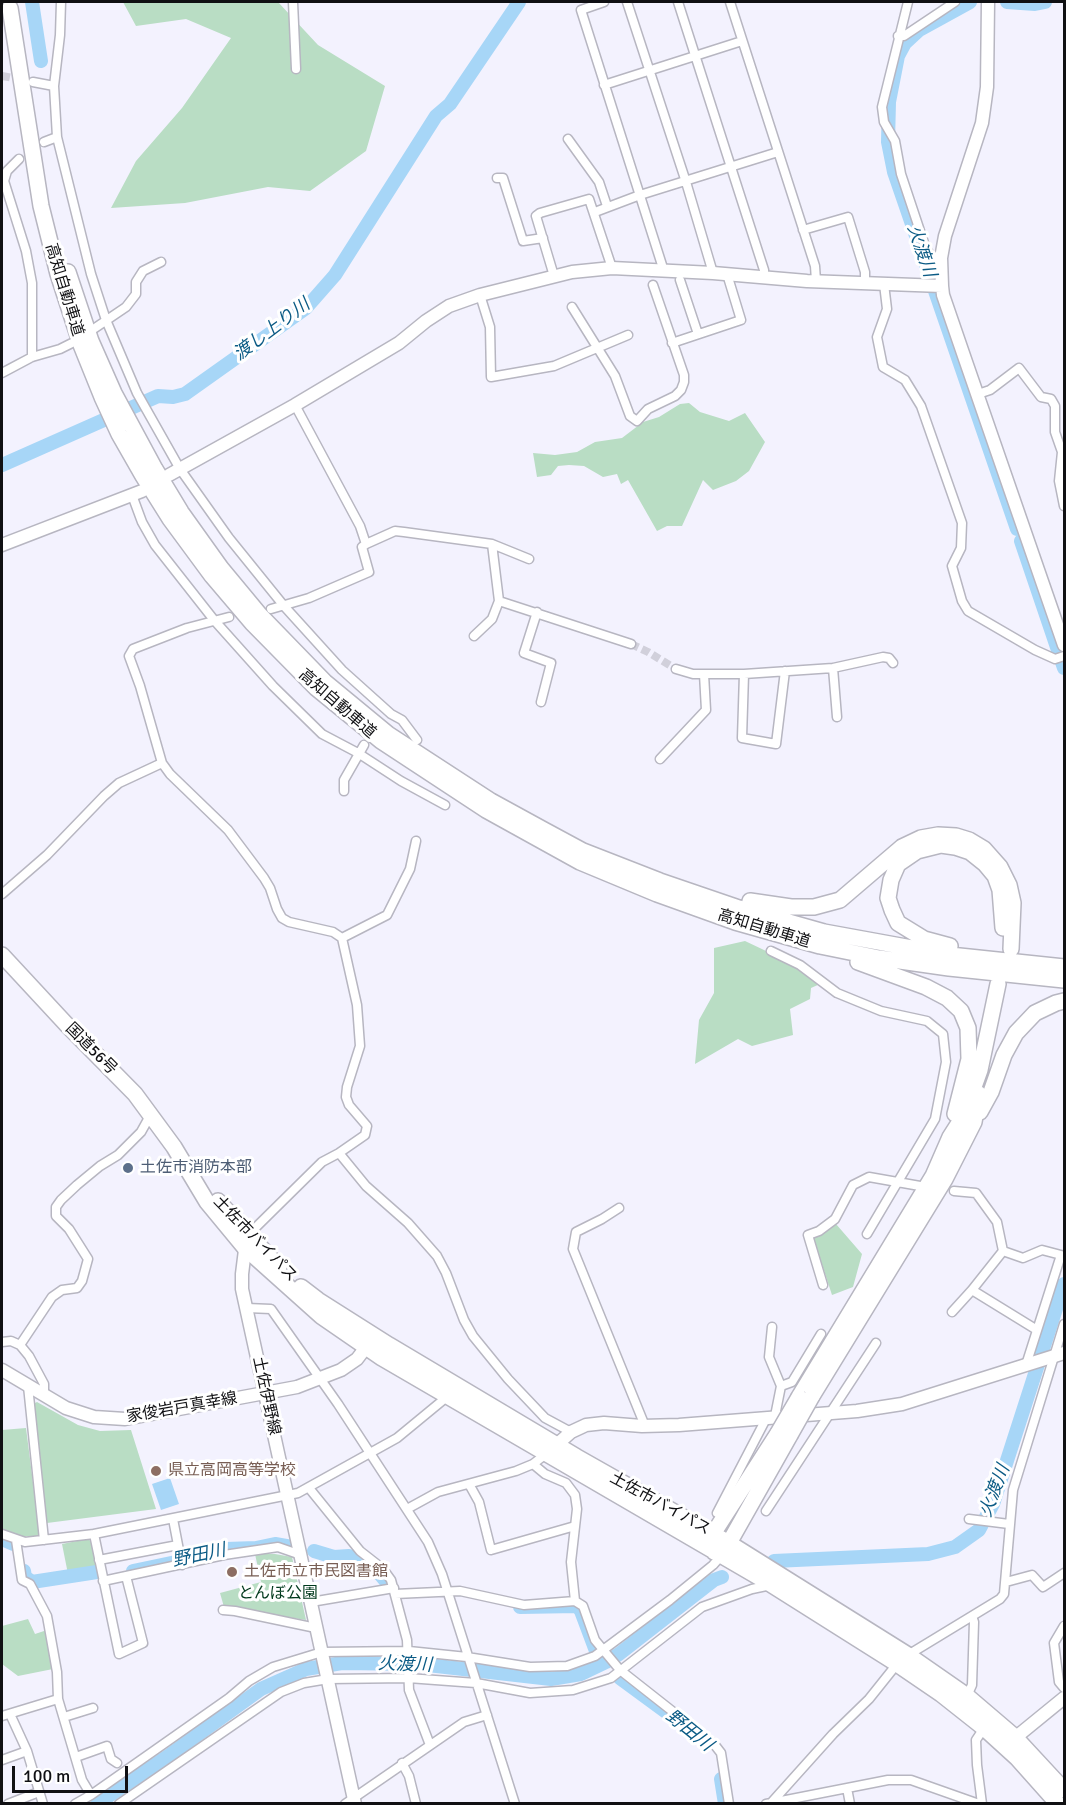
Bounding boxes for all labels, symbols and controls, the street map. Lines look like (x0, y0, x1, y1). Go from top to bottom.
water label: 火渡川 (902, 222, 940, 280)
street label: 高知自動車道 (41, 241, 87, 339)
water label: 渡し上り川 (230, 294, 314, 366)
street label: 高知自動車道 (294, 665, 380, 743)
street label: 高知自動車道 (715, 906, 813, 952)
street label: 国道56号 (61, 1019, 121, 1079)
place label: 土佐市消防本部 (140, 1158, 252, 1178)
marker: 土佐市消防本部 (121, 1161, 135, 1175)
street label: 土佐市バイパス (209, 1192, 301, 1286)
street label: 土佐伊野線 (248, 1355, 284, 1437)
street label: 家俊岩戸真幸線 (125, 1389, 239, 1427)
place label: 県立高岡高等学校 (168, 1461, 296, 1481)
water label: 火渡川 (975, 1462, 1015, 1520)
marker: 県立高岡高等学校 (149, 1464, 163, 1478)
street label: 土佐市バイパス (606, 1468, 714, 1540)
water label: 野田川 (170, 1540, 228, 1572)
place label: 土佐市立市民図書館 (244, 1562, 388, 1582)
marker: 土佐市立市民図書館 (225, 1565, 239, 1579)
park label: とんぼ公園 (238, 1584, 318, 1604)
water label: 火渡川 (378, 1653, 432, 1677)
water label: 野田川 (661, 1706, 717, 1756)
scale bar (15, 1754, 130, 1792)
text: 100 m (23, 1765, 70, 1787)

